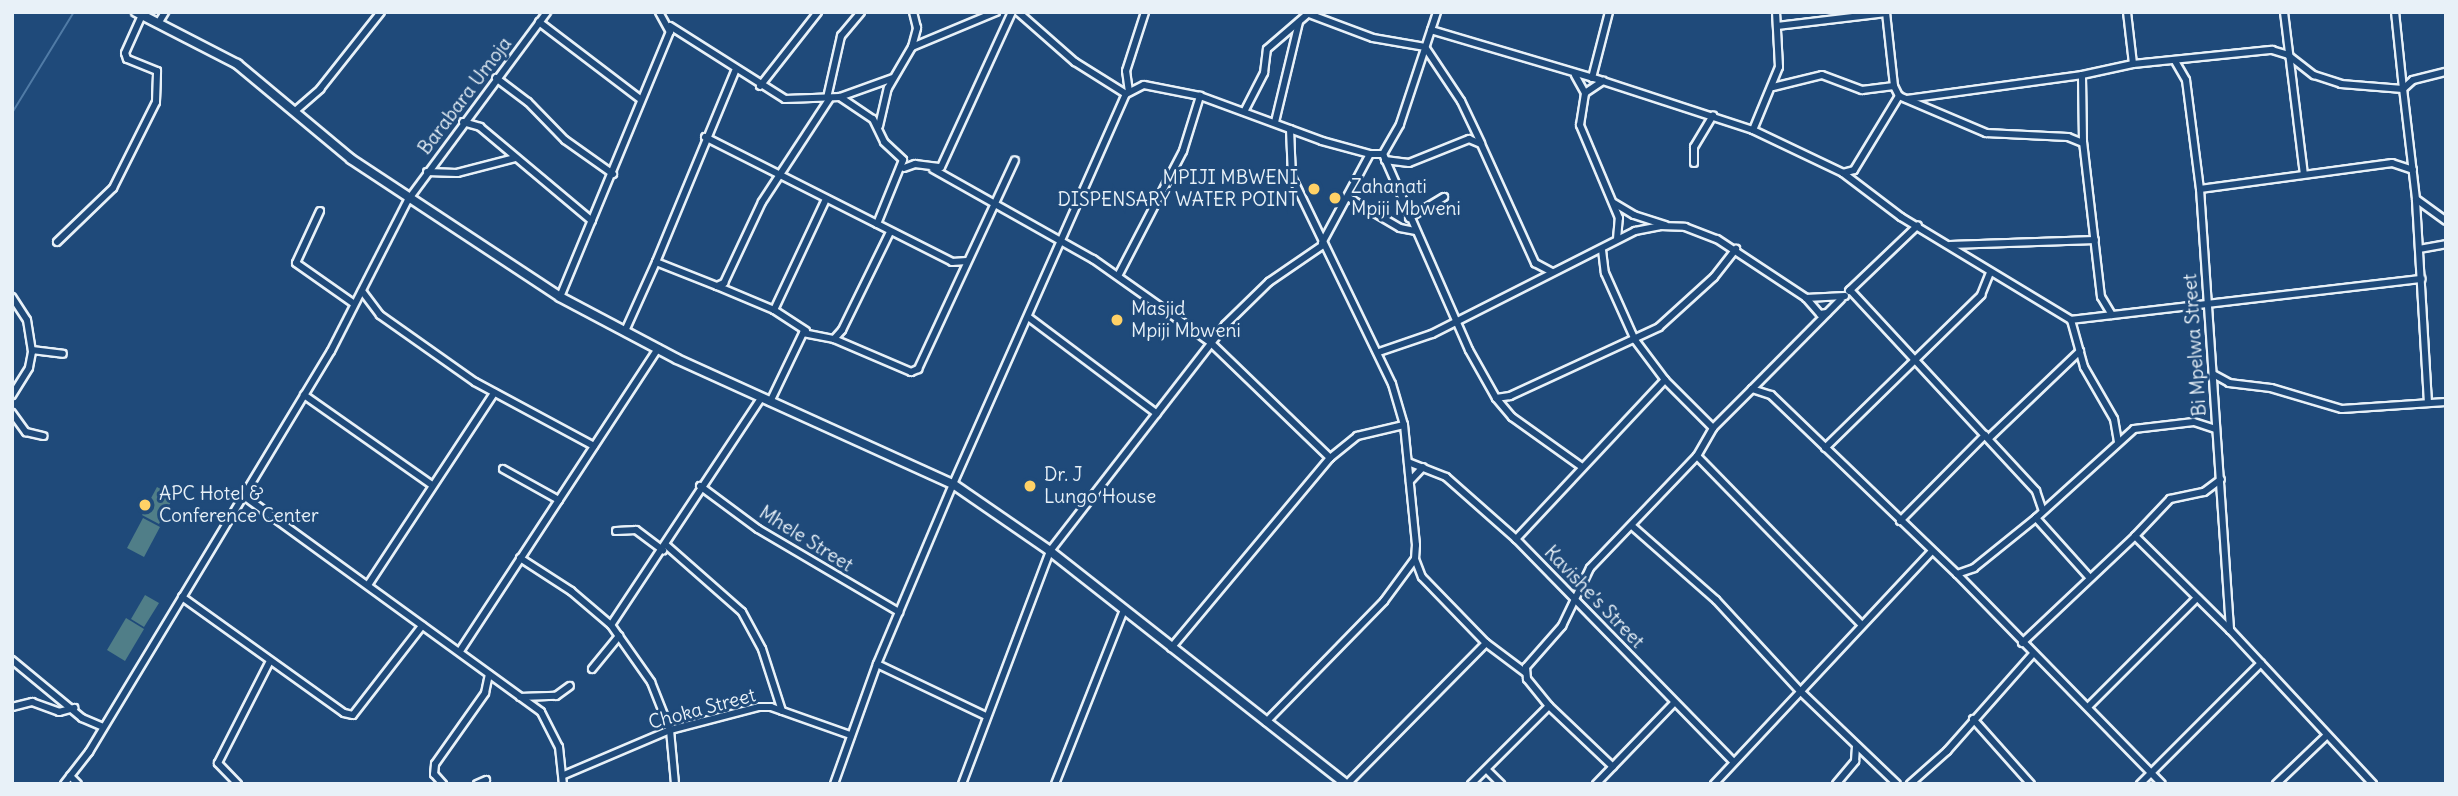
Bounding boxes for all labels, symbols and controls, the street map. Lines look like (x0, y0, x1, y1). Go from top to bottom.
street label: Barabara Umoja (413, 33, 517, 159)
place label: MPIJI MBWENI DISPENSARY WATER POINT (1058, 167, 1298, 211)
place label: Zahanati Mpiji Mbweni (1351, 176, 1461, 220)
marker: MPIJI MBWENI DISPENSARY WATER POINT (1304, 179, 1324, 199)
marker: Zahanati Mpiji Mbweni (1325, 188, 1345, 208)
street label: Bi Mpelwa Street (2179, 273, 2211, 417)
place label: Masjid Mpiji Mbweni (1131, 298, 1241, 342)
marker: Masjid Mpiji Mbweni (1109, 312, 1125, 328)
place label: Dr. J Lungo House (1044, 464, 1156, 508)
marker: Dr. J Lungo House (1022, 478, 1038, 494)
place label: APC Hotel & Conference Center (159, 483, 319, 527)
marker: APC Hotel & Conference Center (137, 497, 153, 513)
street label: Mhele Street (755, 501, 857, 577)
street label: Kavishe’s Street (1539, 541, 1649, 653)
street label: Choka Street (646, 684, 758, 734)

